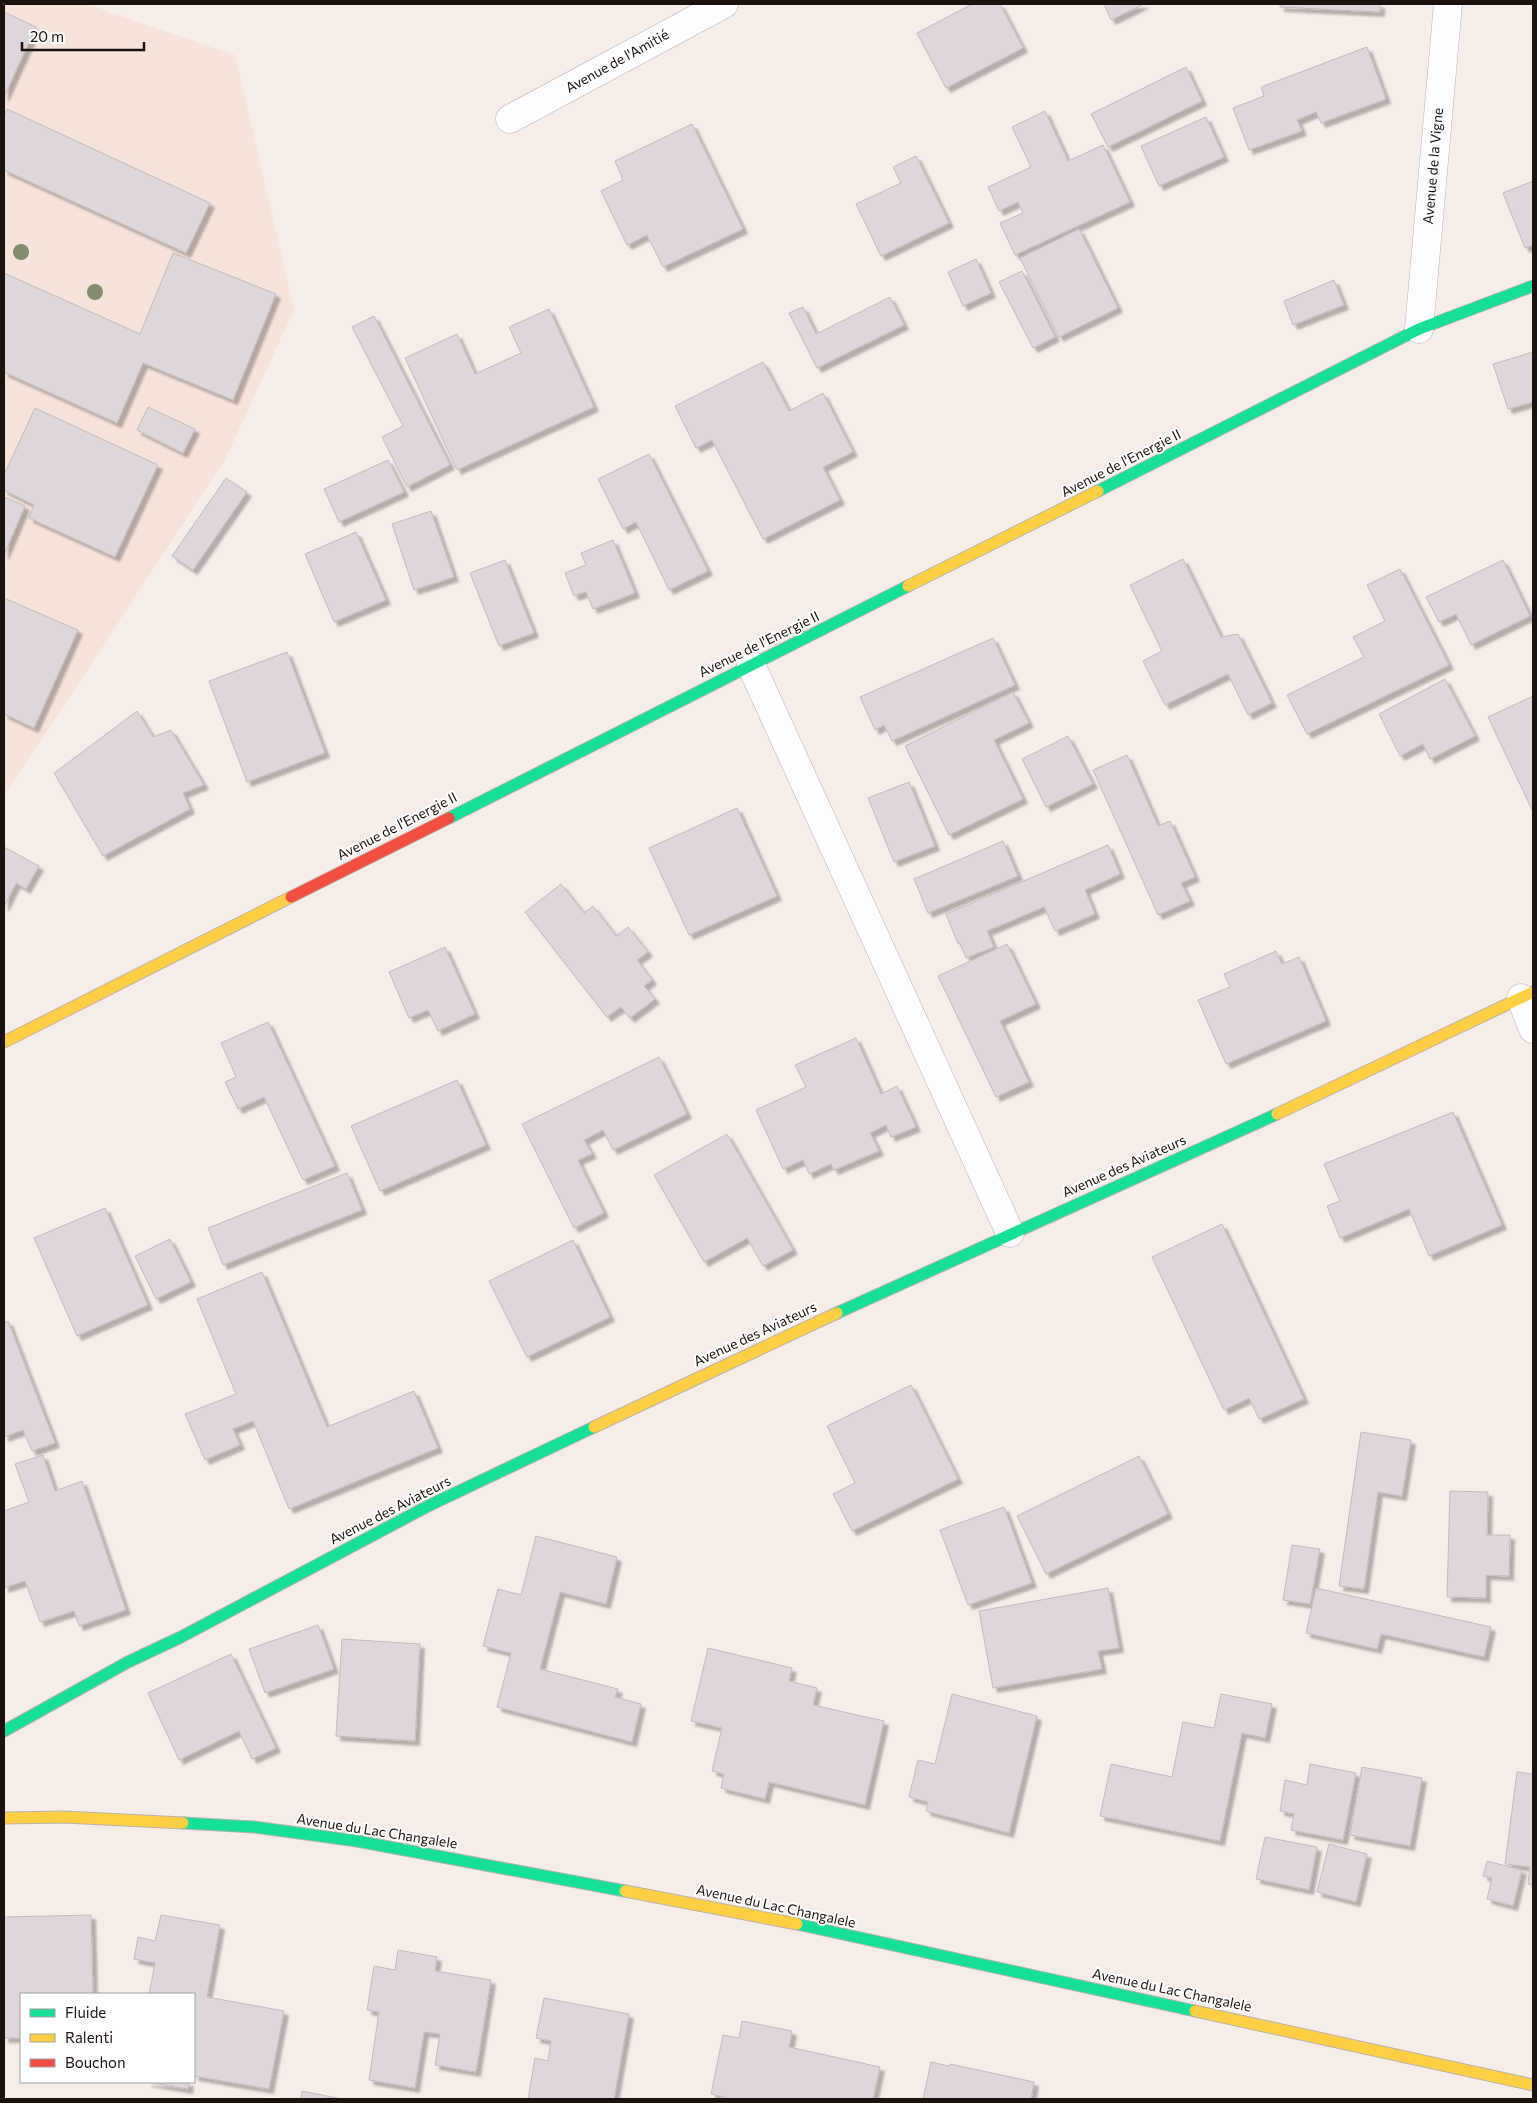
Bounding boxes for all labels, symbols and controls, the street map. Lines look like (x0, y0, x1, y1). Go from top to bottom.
scale bar (22, 20, 145, 52)
street label: Avenue de l'Amitié (562, 25, 671, 96)
text: 20 m (30, 27, 64, 45)
street label: Avenue de la Vigne (1419, 107, 1446, 225)
street label: Avenue de l'Energie II (1058, 425, 1184, 500)
street label: Avenue de l'Energie II (696, 607, 822, 680)
street label: Avenue de l'Energie II (334, 788, 460, 863)
street label: Avenue des Aviateurs (1059, 1131, 1188, 1200)
street label: Avenue des Aviateurs (691, 1298, 819, 1369)
street label: Avenue des Aviateurs (326, 1472, 453, 1547)
street label: Avenue du Lac Changalele (295, 1809, 459, 1852)
street label: Avenue du Lac Changalele (695, 1880, 857, 1931)
street label: Avenue du Lac Changalele (1091, 1964, 1253, 2015)
legend (20, 1993, 195, 2083)
text: Fluide (65, 2003, 106, 2021)
text: Ralenti (65, 2028, 113, 2046)
text: Bouchon (65, 2053, 126, 2071)

